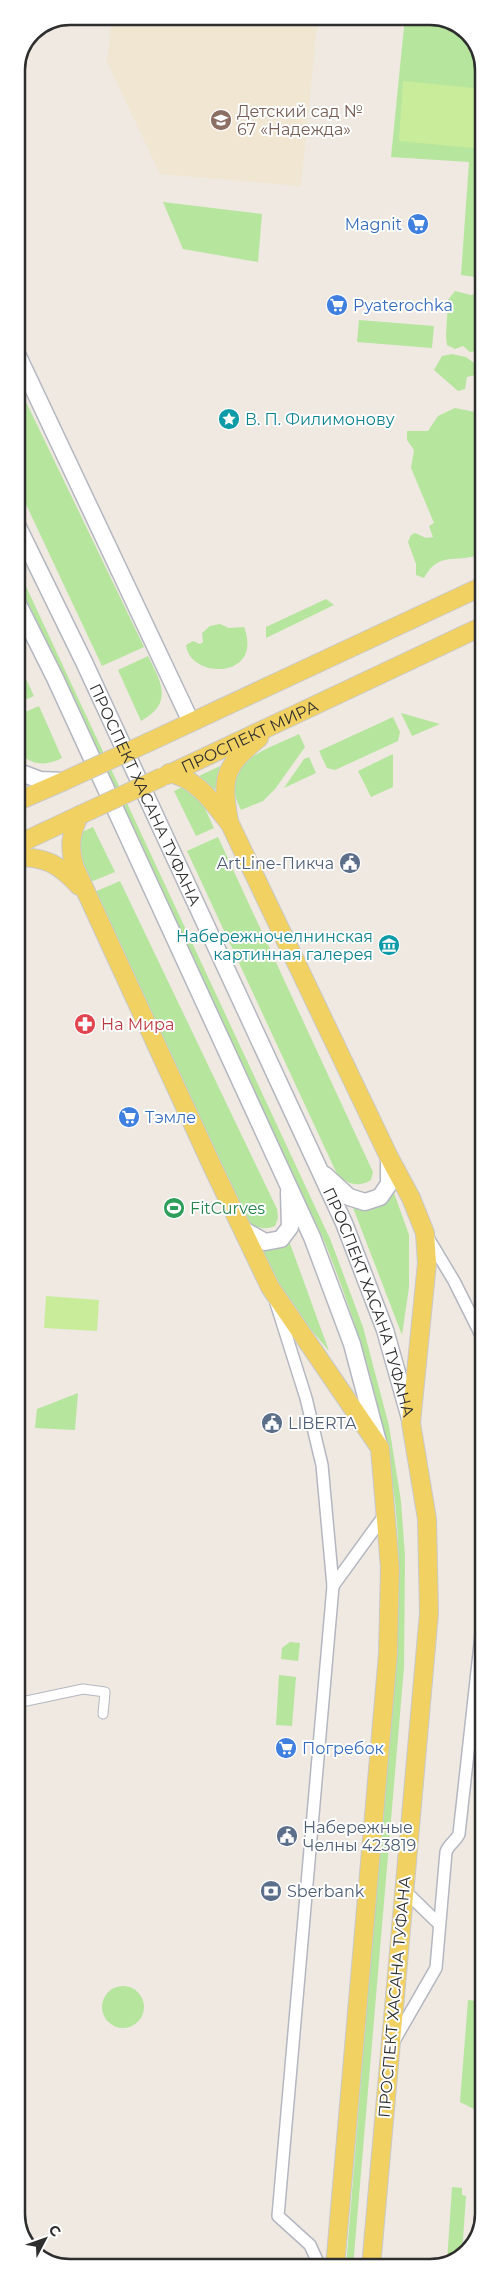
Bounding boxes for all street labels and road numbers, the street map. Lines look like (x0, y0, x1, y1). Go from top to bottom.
street label: ПРОСПЕКТ ХАСАНА ТУФАНА (85, 681, 205, 909)
street label: ПРОСПЕКТ МИРА (178, 696, 321, 777)
street label: ПРОСПЕКТ ХАСАНА ТУФАНА (319, 1184, 418, 1419)
street label: ПРОСПЕКТ ХАСАНА ТУФАНА (374, 1875, 415, 2119)

